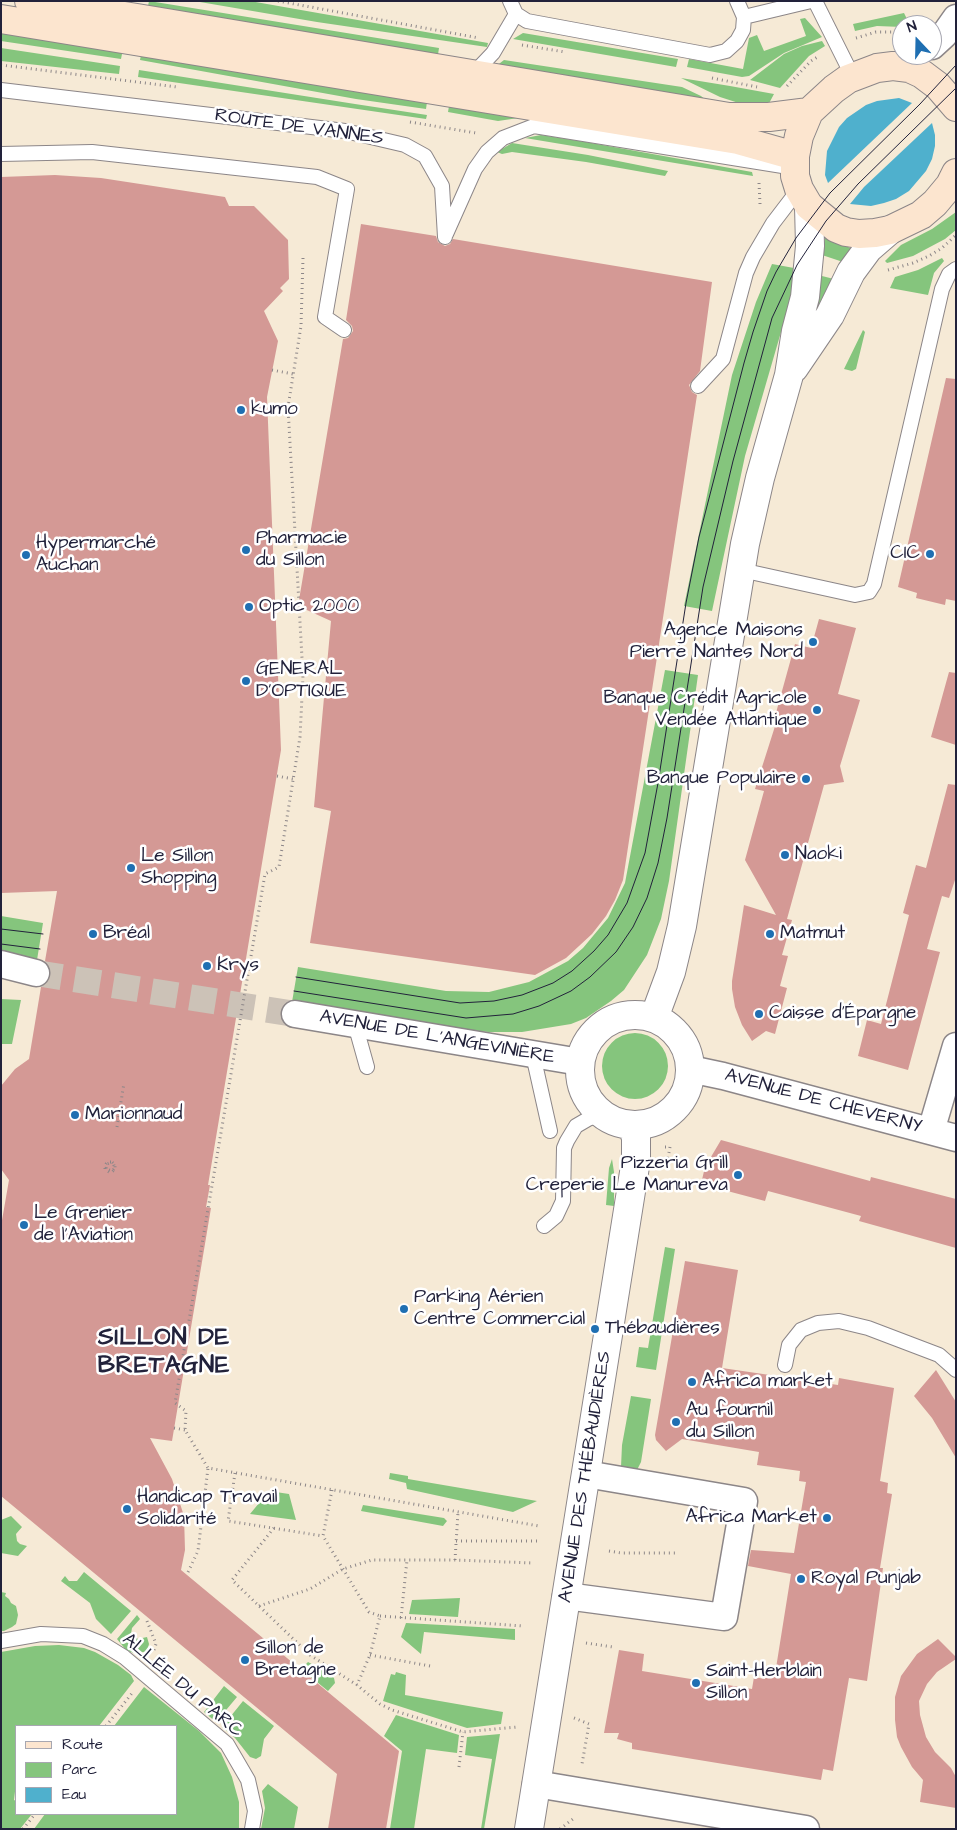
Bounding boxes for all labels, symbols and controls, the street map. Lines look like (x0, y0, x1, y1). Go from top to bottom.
north arrow (892, 15, 942, 65)
text: N (904, 16, 920, 38)
street label: ROUTE DE VANNES (213, 105, 385, 151)
place label: kumo (251, 399, 298, 421)
marker: kumo (235, 404, 247, 416)
place label: Pharmacie du Sillon (256, 528, 347, 572)
place label: Hypermarché Auchan (36, 533, 156, 577)
place label: CIC (890, 543, 920, 565)
marker: Pharmacie du Sillon (240, 544, 252, 556)
marker: CIC (924, 548, 936, 560)
marker: Hypermarché Auchan (20, 549, 32, 561)
place label: Optic 2000 (259, 596, 359, 618)
marker: Optic 2000 (243, 601, 255, 613)
place label: Agence Maisons Pierre Nantes Nord (630, 620, 803, 664)
marker: Agence Maisons Pierre Nantes Nord (807, 636, 819, 648)
place label: GENERAL D'OPTIQUE (256, 659, 346, 703)
marker: GENERAL D'OPTIQUE (240, 675, 252, 687)
place label: Banque Crédit Agricole Vendée Atlantique (604, 688, 807, 732)
marker: Banque Crédit Agricole Vendée Atlantique (811, 704, 823, 716)
place label: Banque Populaire (647, 768, 796, 790)
marker: Banque Populaire (800, 773, 812, 785)
place label: Naoki (795, 844, 842, 866)
place label: Le Sillon Shopping (141, 846, 217, 890)
marker: Naoki (779, 849, 791, 861)
marker: Le Sillon Shopping (125, 862, 137, 874)
place label: Bréal (103, 923, 150, 945)
place label: Matmut (780, 923, 845, 945)
marker: Bréal (87, 928, 99, 940)
marker: Matmut (764, 928, 776, 940)
place label: Krys (217, 955, 259, 977)
marker: Krys (201, 960, 213, 972)
place label: Caisse d'Épargne (769, 1003, 916, 1025)
street label: AVENUE DE L'ANGEVINIÈRE (318, 1006, 556, 1070)
marker: Caisse d'Épargne (753, 1008, 765, 1020)
street label: AVENUE DE CHEVERNY (722, 1065, 924, 1139)
place label: Marionnaud (85, 1104, 182, 1126)
marker: Marionnaud (69, 1109, 81, 1121)
place label: Pizzeria Grill Creperie Le Manureva (526, 1153, 728, 1197)
marker: Pizzeria Grill Creperie Le Manureva (732, 1169, 744, 1181)
place label: Le Grenier de l'Aviation (34, 1203, 133, 1247)
marker: Le Grenier de l'Aviation (18, 1219, 30, 1231)
place label: Parking Aérien Centre Commercial (414, 1287, 585, 1331)
marker: Parking Aérien Centre Commercial (398, 1303, 410, 1315)
place label: Thébaudières (605, 1318, 720, 1340)
marker: Thébaudières (589, 1323, 601, 1335)
district label: SILLON DE BRETAGNE (97, 1325, 231, 1381)
street label: AVENUE DES THÉBAUDIÈRES (555, 1350, 617, 1604)
place label: Africa market (702, 1371, 833, 1393)
marker: Africa market (686, 1376, 698, 1388)
place label: Au fournil du Sillon (686, 1400, 773, 1444)
marker: Au fournil du Sillon (670, 1416, 682, 1428)
place label: Handicap Travail Solidarité (137, 1487, 278, 1531)
marker: Handicap Travail Solidarité (121, 1503, 133, 1515)
place label: Africa Market (685, 1507, 817, 1529)
marker: Africa Market (821, 1512, 833, 1524)
place label: Royal Punjab (811, 1568, 921, 1590)
marker: Royal Punjab (795, 1573, 807, 1585)
street label: ALLÉE DU PARC (117, 1629, 247, 1743)
place label: Sillon de Bretagne (255, 1638, 336, 1682)
marker: Sillon de Bretagne (239, 1654, 251, 1666)
place label: Saint-Herblain Sillon (706, 1661, 822, 1705)
marker: Saint-Herblain Sillon (690, 1677, 702, 1689)
legend (15, 1725, 178, 1815)
text: Route (62, 1734, 103, 1755)
text: Parc (62, 1759, 97, 1780)
text: Eau (62, 1784, 86, 1805)

